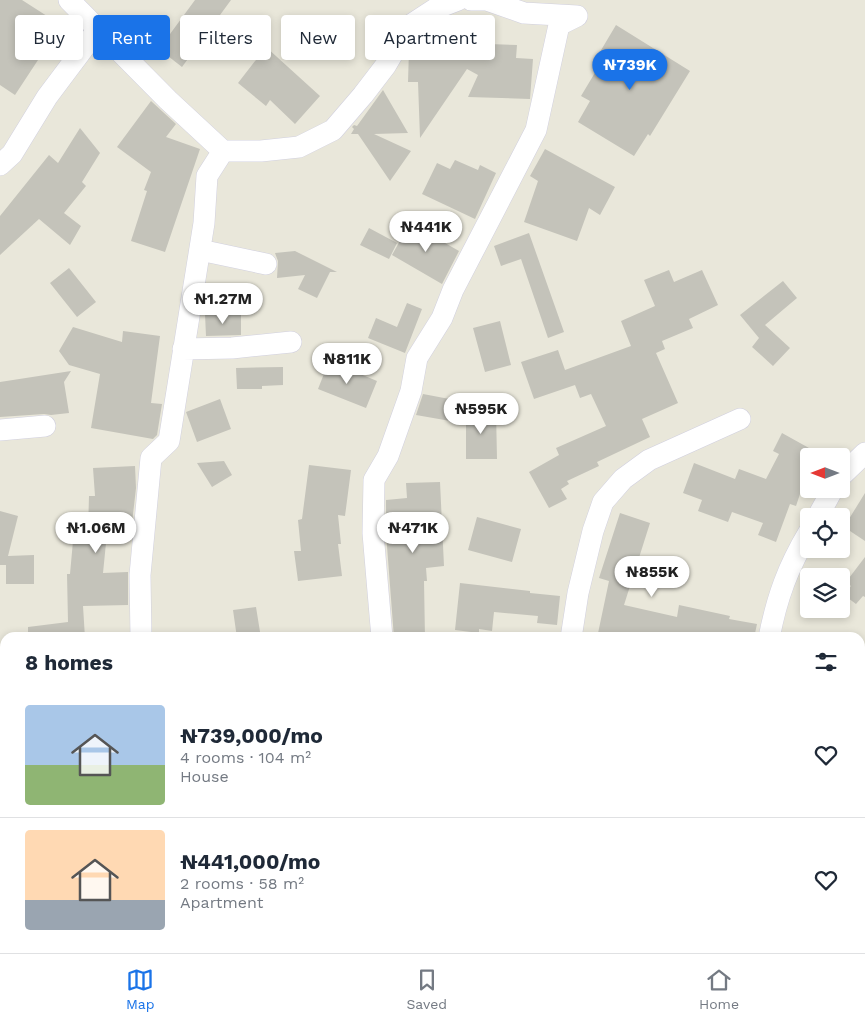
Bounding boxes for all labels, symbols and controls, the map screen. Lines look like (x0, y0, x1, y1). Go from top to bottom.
chip: Buy (15, 15, 83, 60)
chip: Rent (93, 15, 170, 60)
chip: Filters (180, 15, 271, 60)
chip: New (281, 15, 355, 60)
chip: Apartment (365, 15, 495, 60)
pin: ₦739K (595, 48, 665, 91)
text: ₦739K (603, 55, 657, 74)
pin: ₦441K (391, 210, 461, 253)
text: ₦441K (400, 217, 452, 236)
pin: ₦1.27M (182, 282, 264, 325)
text: ₦1.27M (194, 289, 252, 308)
pin: ₦811K (312, 342, 382, 385)
text: ₦811K (323, 349, 371, 368)
pin: ₦595K (446, 392, 516, 435)
text: ₦595K (455, 399, 507, 418)
north arrow (800, 448, 850, 498)
map controls (800, 448, 850, 618)
button: locate (800, 508, 850, 558)
pin: ₦1.06M (55, 512, 137, 554)
pin: ₦471K (378, 512, 448, 554)
text: ₦1.06M (66, 518, 126, 537)
text: ₦471K (388, 518, 438, 537)
pin: ₦855K (617, 556, 687, 598)
text: ₦855K (626, 562, 678, 581)
button: layers (800, 568, 850, 618)
icon: filters (812, 648, 840, 676)
text: 8 homes (25, 650, 113, 675)
text: ₦739,000/mo (180, 723, 323, 748)
icon: home (65, 725, 125, 785)
icon: heart (812, 741, 840, 769)
text: 4 rooms · 104 m² (180, 748, 311, 767)
text: House (180, 767, 229, 786)
text: ₦441,000/mo (180, 849, 320, 874)
icon: home (65, 850, 125, 910)
icon: heart (812, 866, 840, 894)
text: 2 rooms · 58 m² (180, 874, 304, 893)
text: Apartment (180, 893, 263, 912)
tab: Map (126, 966, 155, 1012)
tab: Saved (406, 966, 447, 1012)
tab: Home (699, 966, 739, 1012)

